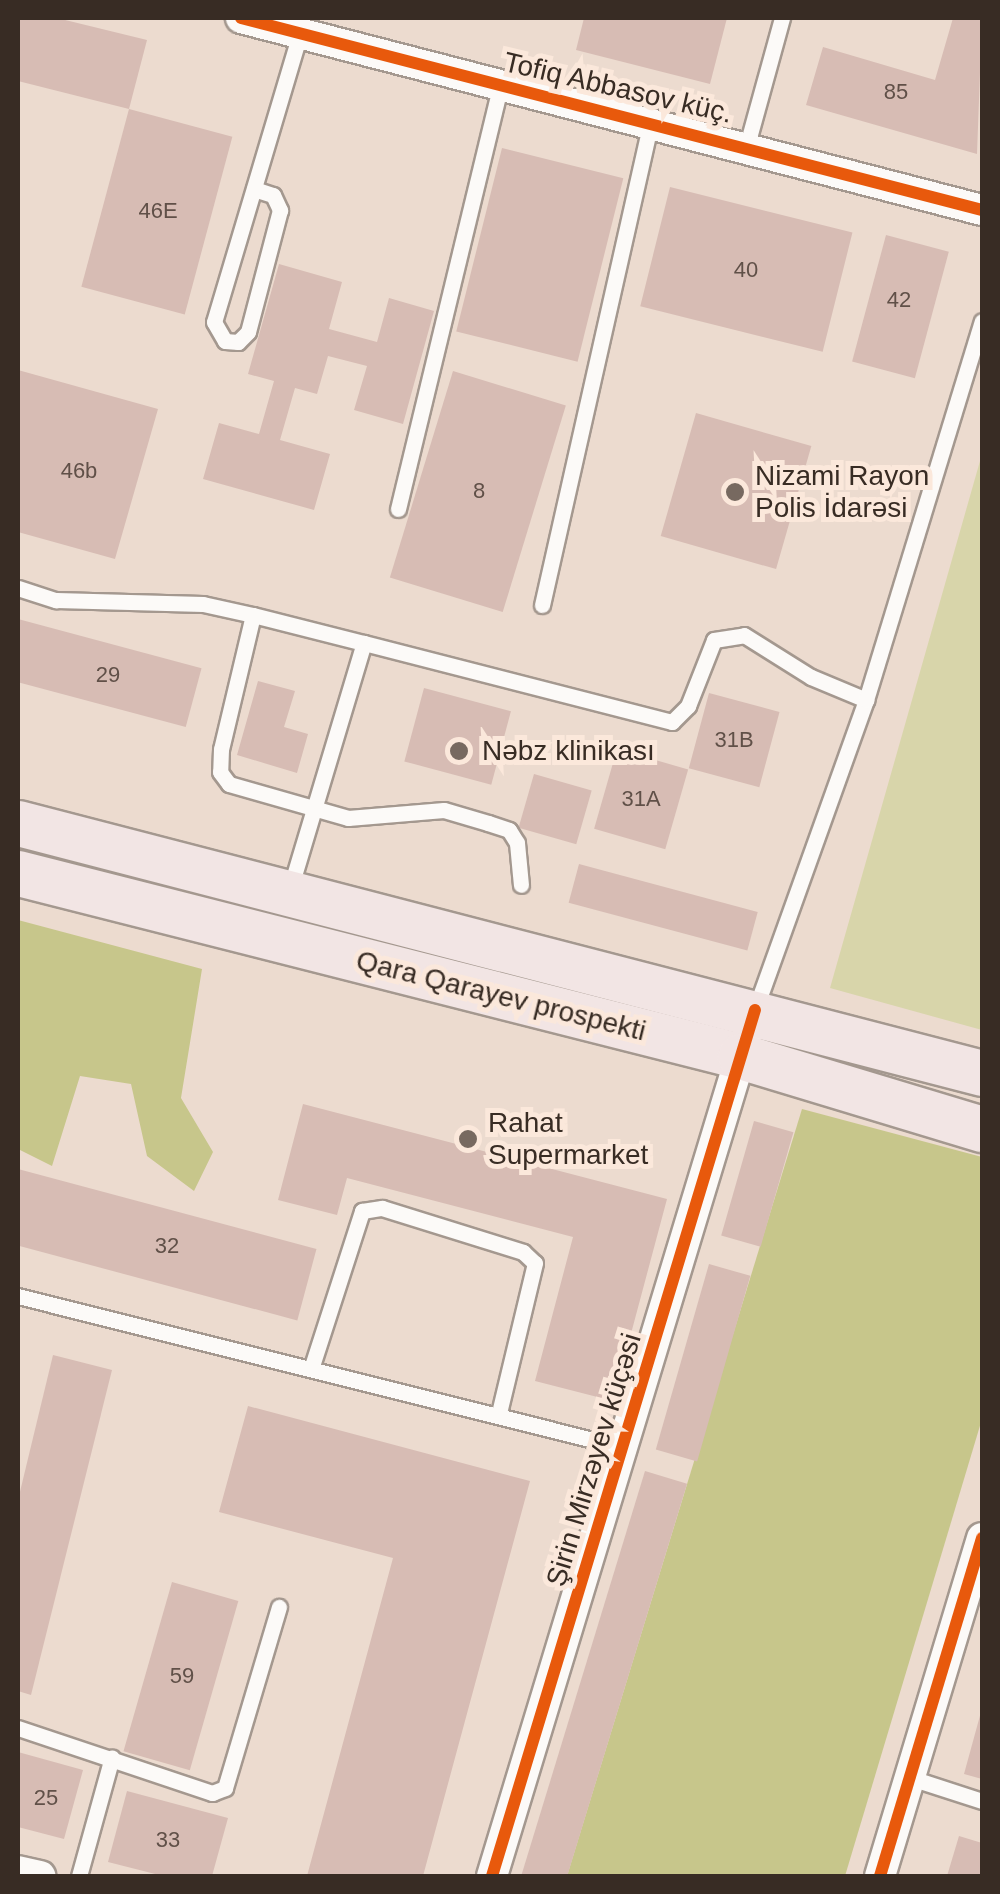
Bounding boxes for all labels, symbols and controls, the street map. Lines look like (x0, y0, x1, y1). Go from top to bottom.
street label: Tofiq Abbasov küç. (500, 45, 736, 131)
house number: 85 (884, 79, 908, 105)
house number: 46E (138, 198, 178, 224)
house number: 40 (734, 257, 758, 283)
house number: 42 (887, 287, 911, 313)
house number: 46b (61, 458, 97, 484)
place label: Nizami Rayon Polis İdarəsi (755, 459, 929, 525)
house number: 8 (473, 478, 485, 504)
marker: Nizami Rayon Polis İdarəsi (724, 481, 746, 503)
house number: 29 (96, 662, 120, 688)
house number: 31B (714, 727, 754, 753)
place label: Nəbz klinikası (482, 734, 655, 768)
marker: Nəbz klinikası (446, 738, 472, 764)
house number: 31A (621, 786, 661, 812)
street label: Qara Qarayev prospekti (353, 944, 649, 1048)
place label: Rahat Supermarket (488, 1106, 648, 1172)
marker: Rahat Supermarket (457, 1128, 479, 1150)
house number: 32 (155, 1233, 179, 1259)
street label: Şirin Mirzəyev küçəsi (539, 1329, 649, 1591)
house number: 59 (170, 1663, 194, 1689)
house number: 25 (34, 1785, 58, 1811)
house number: 33 (156, 1827, 180, 1853)

